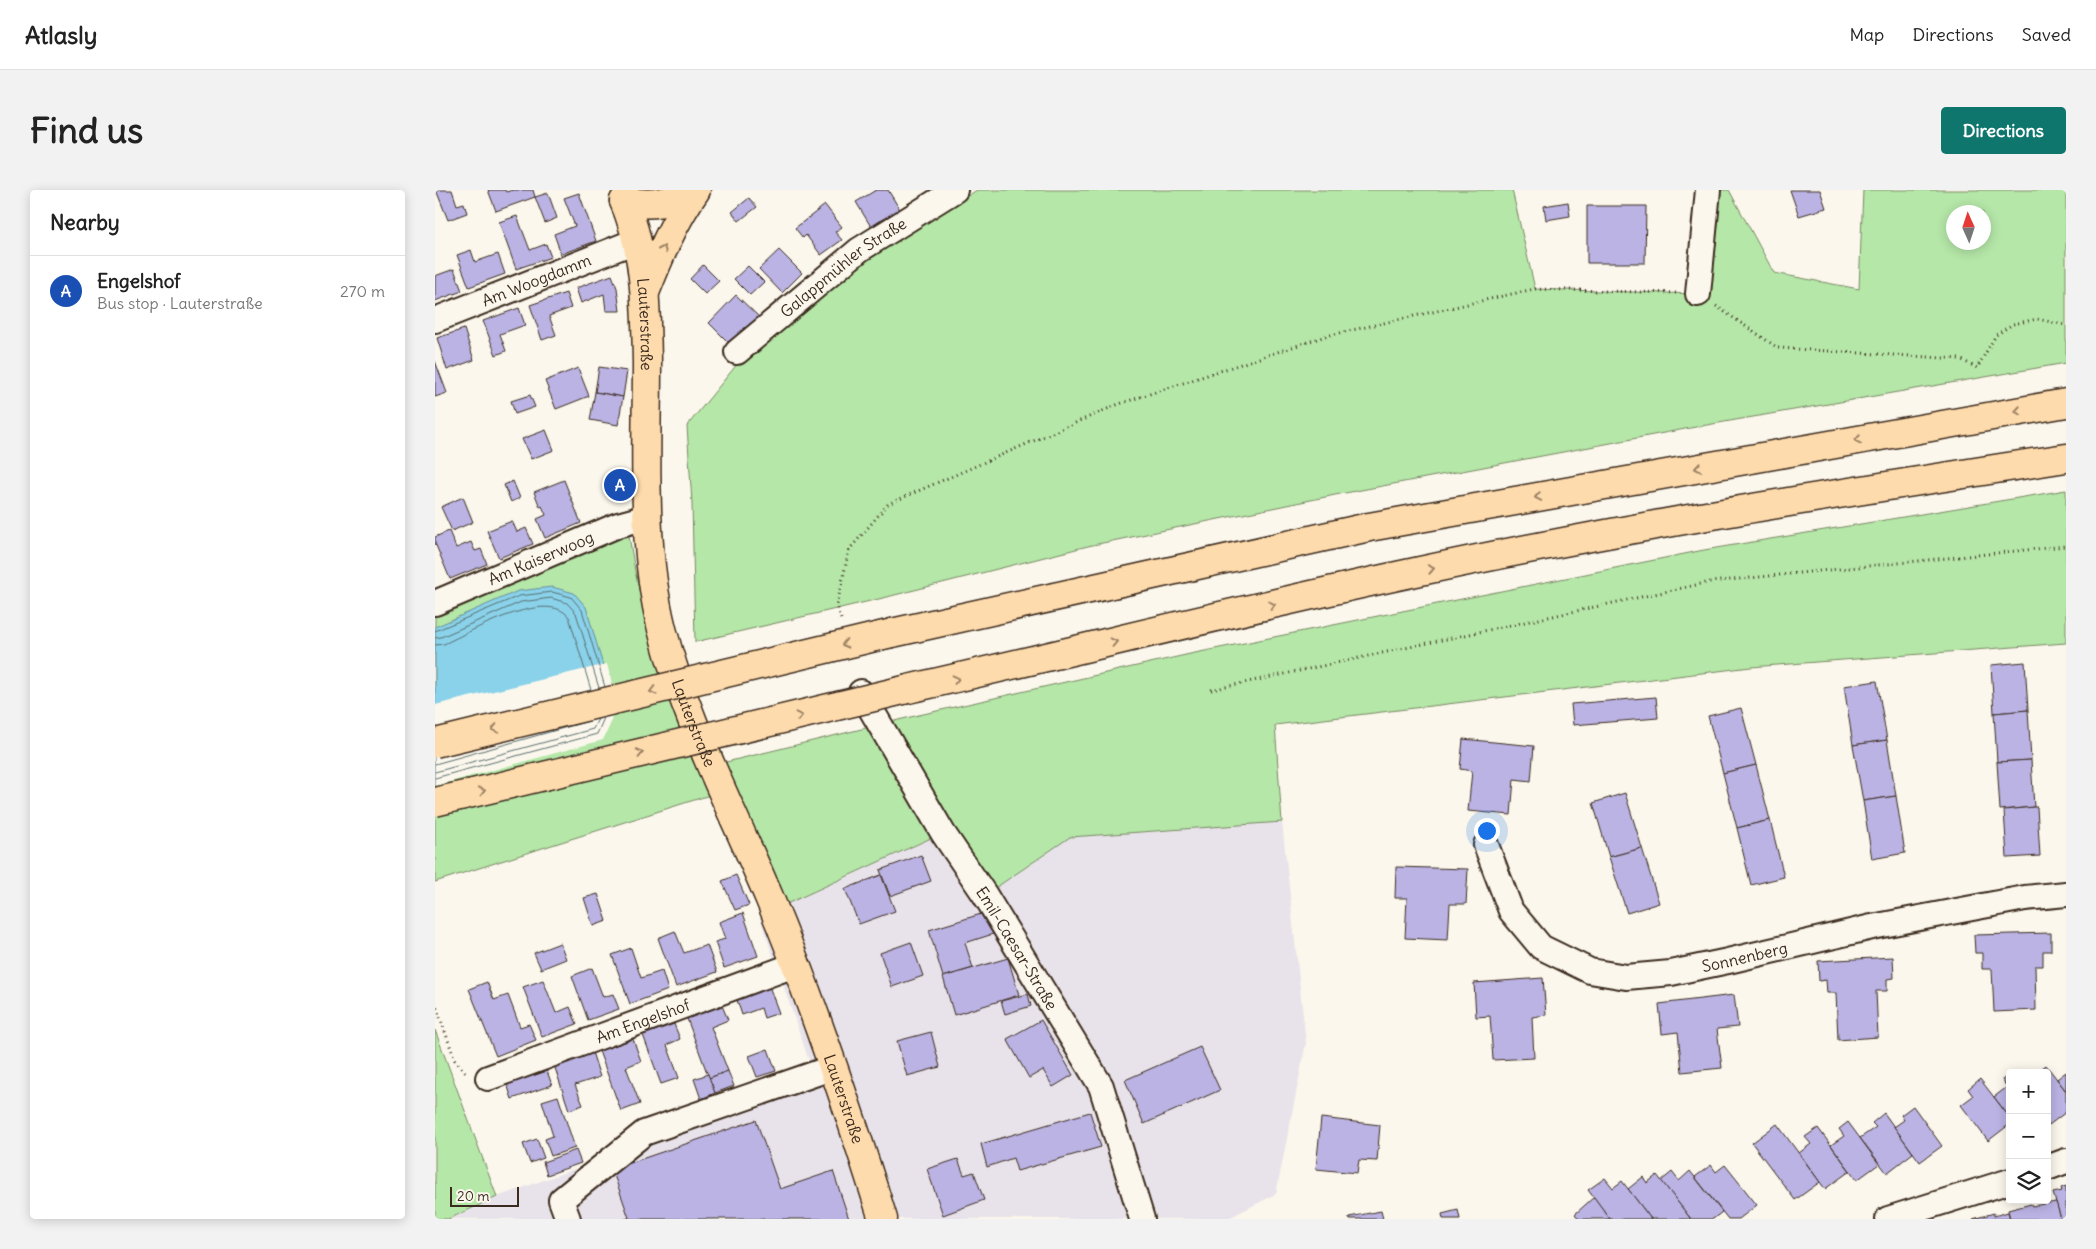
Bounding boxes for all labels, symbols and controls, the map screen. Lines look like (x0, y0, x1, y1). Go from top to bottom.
text: Atlasly (25, 20, 97, 50)
text: Map (1849, 23, 1884, 46)
text: Directions (1912, 23, 1994, 46)
text: Saved (2022, 23, 2071, 46)
button: Directions (1941, 107, 2066, 154)
text: Find us (30, 108, 143, 152)
north arrow (1946, 205, 1991, 250)
text: Nearby (50, 209, 120, 236)
street label: Galappmühler Straße (776, 213, 910, 322)
one-way arrow (657, 245, 668, 254)
street label: Am Woogdamm (479, 250, 594, 311)
text: Engelshof (97, 269, 181, 293)
street label: Lauterstraße (633, 277, 657, 371)
text: A (61, 281, 71, 301)
text: 270 m (340, 281, 385, 301)
text: Bus stop · Lauterstraße (97, 293, 263, 313)
one-way arrow (2013, 405, 2022, 415)
one-way arrow (1853, 434, 1862, 444)
one-way arrow (1694, 463, 1702, 473)
pin: A (604, 466, 636, 504)
one-way arrow (1534, 491, 1542, 501)
street label: Am Kaiserwoog (485, 527, 597, 589)
one-way arrow (1426, 564, 1435, 575)
one-way arrow (1268, 600, 1277, 611)
one-way arrow (1110, 637, 1119, 648)
one-way arrow (840, 638, 849, 649)
one-way arrow (951, 674, 960, 684)
street label: Lauterstraße (668, 676, 720, 770)
one-way arrow (648, 685, 657, 696)
one-way arrow (794, 711, 803, 722)
one-way arrow (490, 723, 499, 734)
one-way arrow (636, 748, 645, 759)
one-way arrow (478, 786, 487, 797)
your location (1474, 818, 1500, 844)
street label: Emil-Caesar-Straße (972, 882, 1062, 1013)
street label: Sonnenberg (1700, 937, 1789, 976)
street label: Am Engelshof (593, 994, 693, 1047)
street label: Lauterstraße (820, 1051, 868, 1146)
map controls (2006, 1069, 2051, 1204)
button: + (2006, 1069, 2051, 1114)
button: − (2006, 1114, 2051, 1159)
button: layers (2006, 1159, 2051, 1204)
scale bar (450, 1184, 519, 1207)
text: 20 m (457, 1187, 490, 1205)

